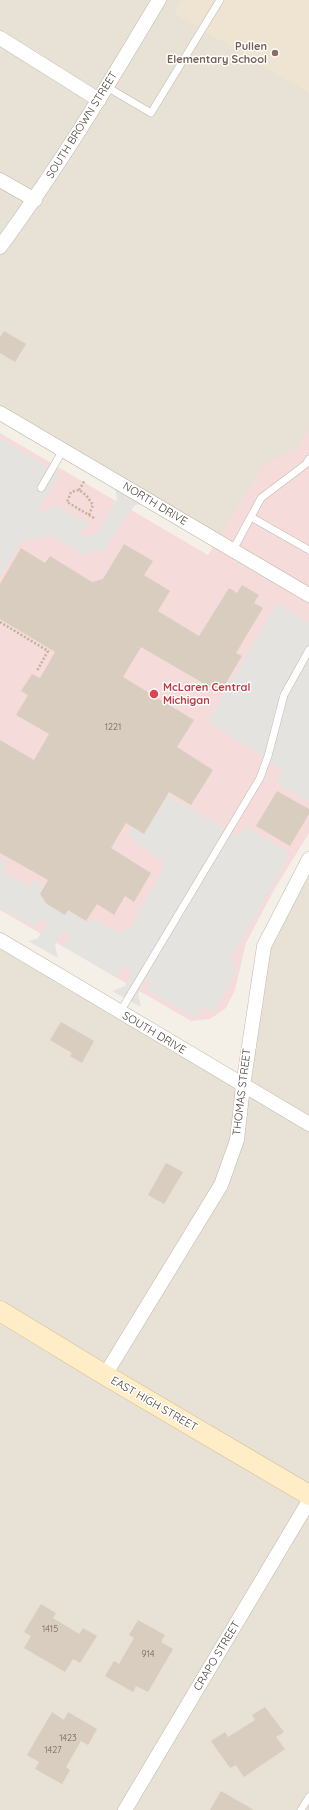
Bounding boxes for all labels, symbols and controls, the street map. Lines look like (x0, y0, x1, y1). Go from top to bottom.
place label: Pullen Elementary School (167, 40, 267, 66)
marker: Pullen Elementary School (270, 48, 280, 58)
street label: SOUTH BROWN STREET (44, 69, 120, 181)
street label: NORTH DRIVE (120, 480, 190, 528)
place label: McLaren Central Michigan (163, 681, 250, 707)
marker: McLaren Central Michigan (148, 688, 160, 700)
house number: 1221 (105, 722, 121, 732)
street label: SOUTH DRIVE (120, 1009, 188, 1057)
street label: THOMAS STREET (230, 1048, 254, 1136)
street label: EAST HIGH STREET (108, 1374, 200, 1434)
street label: CRAPO STREET (191, 1619, 243, 1693)
house number: 1415 (42, 1624, 58, 1634)
house number: 914 (141, 1649, 155, 1659)
house number: 1423 (59, 1733, 77, 1743)
house number: 1427 (44, 1745, 62, 1755)

